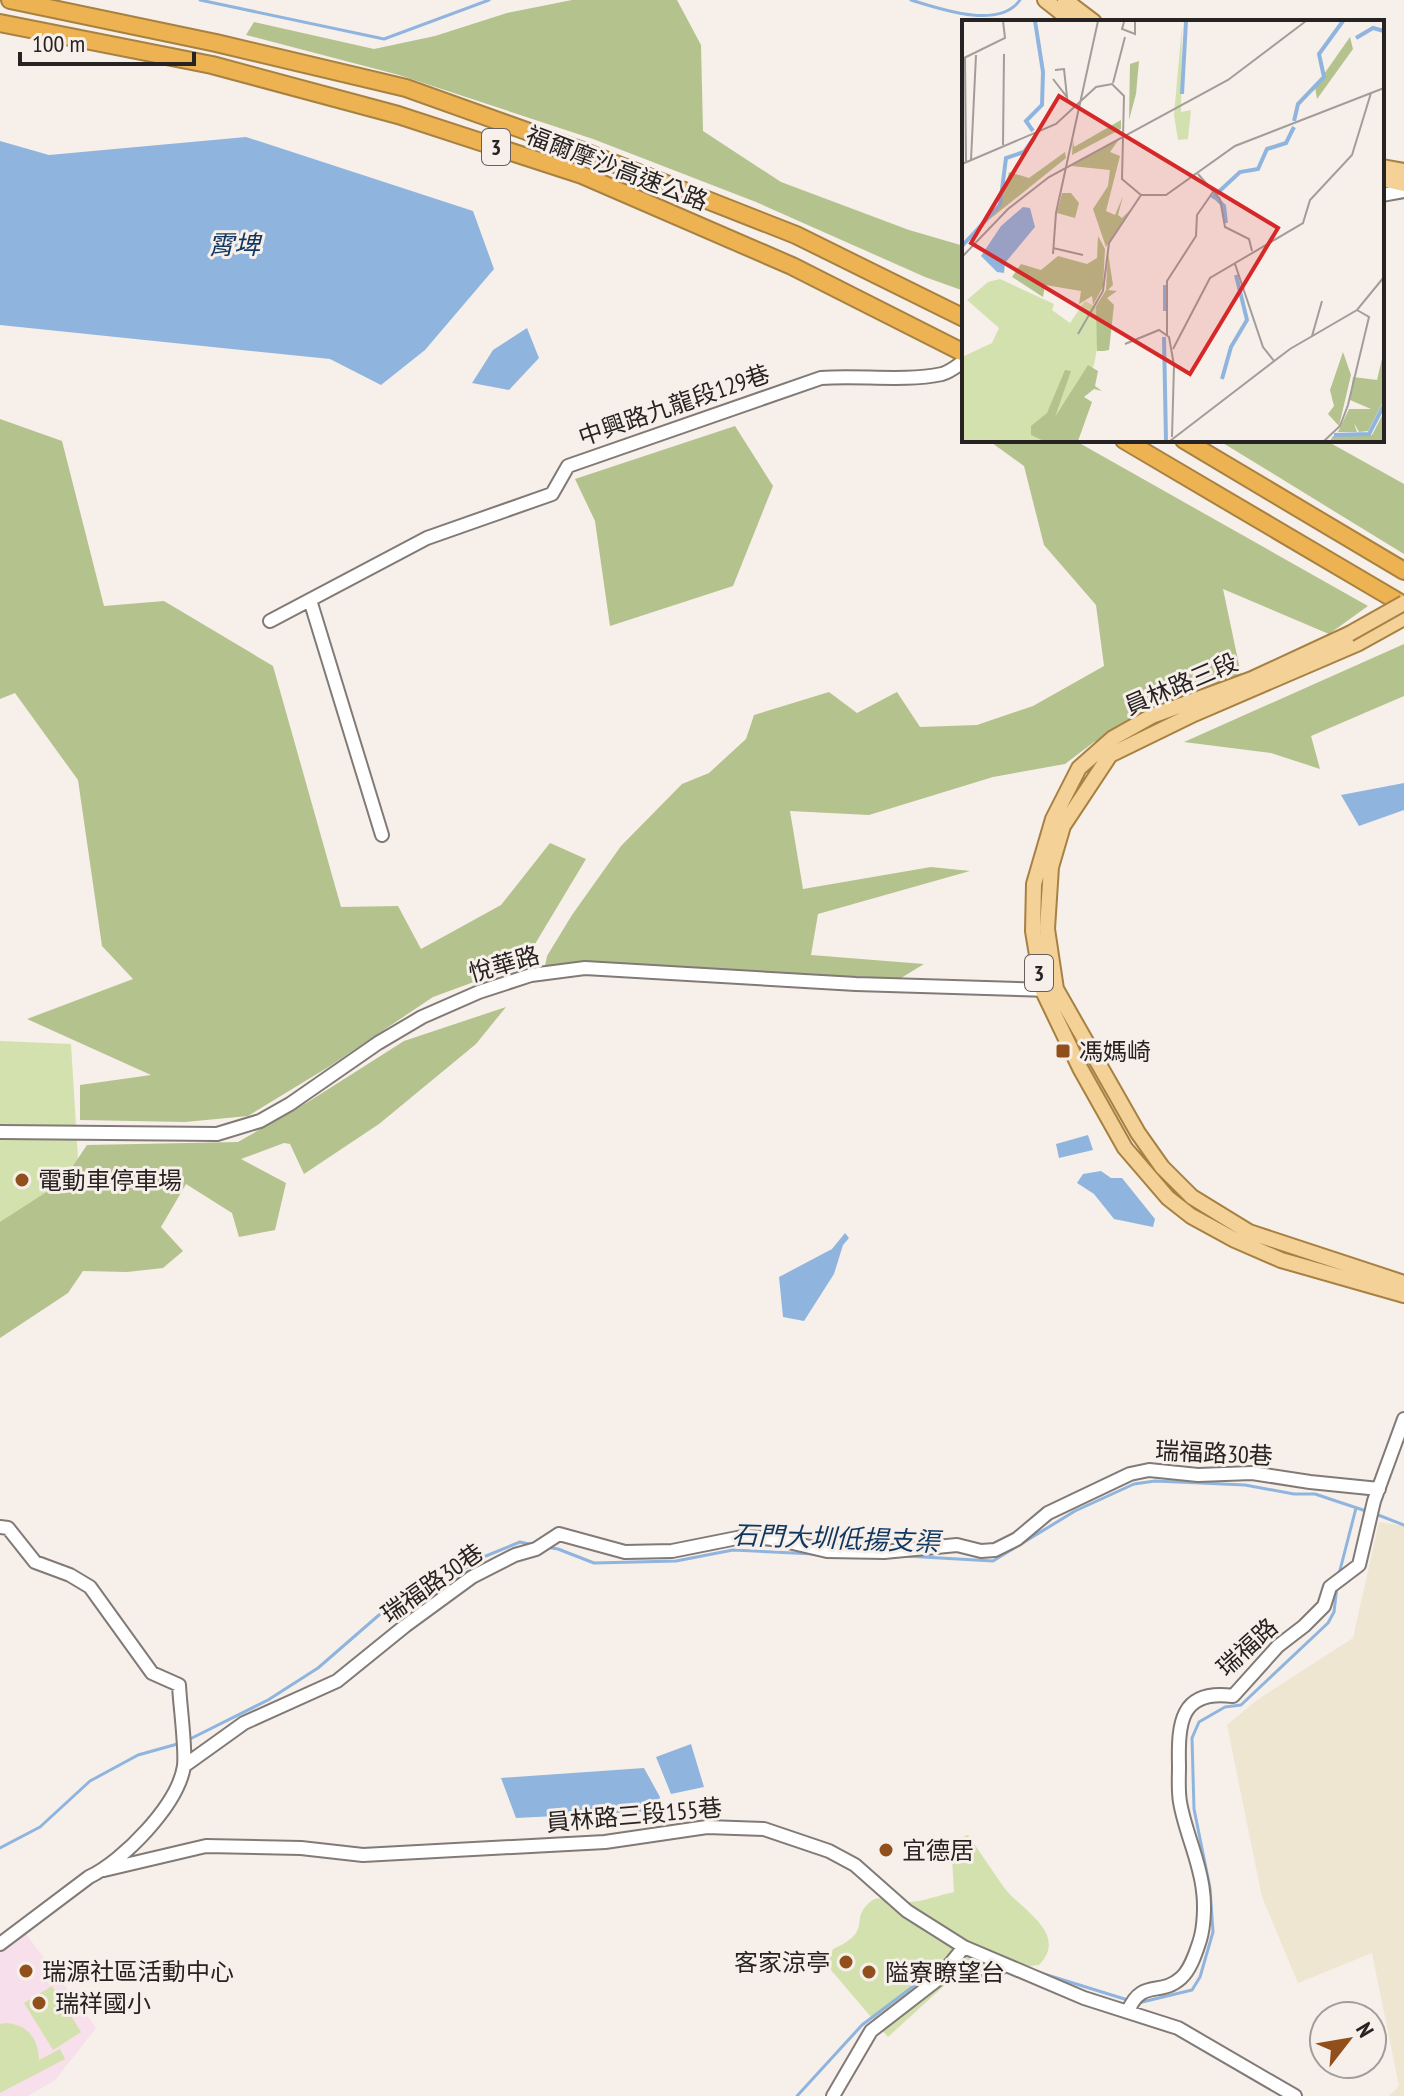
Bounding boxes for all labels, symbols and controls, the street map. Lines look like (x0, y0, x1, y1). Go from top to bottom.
scale bar (20, 16, 194, 66)
inset map (962, 20, 1384, 442)
text: 100 m (32, 28, 85, 59)
street label: 福爾摩沙高速公路 (522, 119, 712, 217)
road number: 3 (482, 129, 510, 165)
water label: 霄埤 (208, 228, 263, 261)
street label: 中興路九龍段129巷 (574, 358, 774, 452)
street label: 員林路三段 (1120, 646, 1242, 722)
street label: 悅華路 (465, 939, 543, 989)
road number: 3 (1025, 955, 1053, 991)
place label: 馮媽崎 (1079, 1036, 1151, 1067)
marker: 馮媽崎 (1054, 1042, 1072, 1060)
place label: 電動車停車場 (38, 1165, 182, 1196)
marker: 電動車停車場 (13, 1171, 31, 1189)
street label: 瑞福路30巷 (1154, 1434, 1274, 1472)
water label: 石門大圳低揚支渠 (731, 1518, 945, 1558)
street label: 瑞福路30巷 (375, 1537, 489, 1629)
street label: 瑞福路 (1210, 1611, 1284, 1683)
street label: 員林路三段155巷 (545, 1792, 723, 1838)
place label: 宜德居 (902, 1835, 974, 1866)
marker: 宜德居 (877, 1841, 895, 1859)
place label: 客家涼亭 (734, 1947, 830, 1978)
marker: 客家涼亭 (837, 1953, 855, 1971)
place label: 瑞源社區活動中心 (42, 1956, 234, 1987)
place label: 隘寮瞭望台 (885, 1957, 1005, 1988)
marker: 瑞源社區活動中心 (17, 1962, 35, 1980)
marker: 隘寮瞭望台 (860, 1963, 878, 1981)
place label: 瑞祥國小 (55, 1988, 151, 2019)
marker: 瑞祥國小 (30, 1994, 48, 2012)
north arrow (1308, 2000, 1388, 2080)
text: N (1350, 2017, 1380, 2042)

